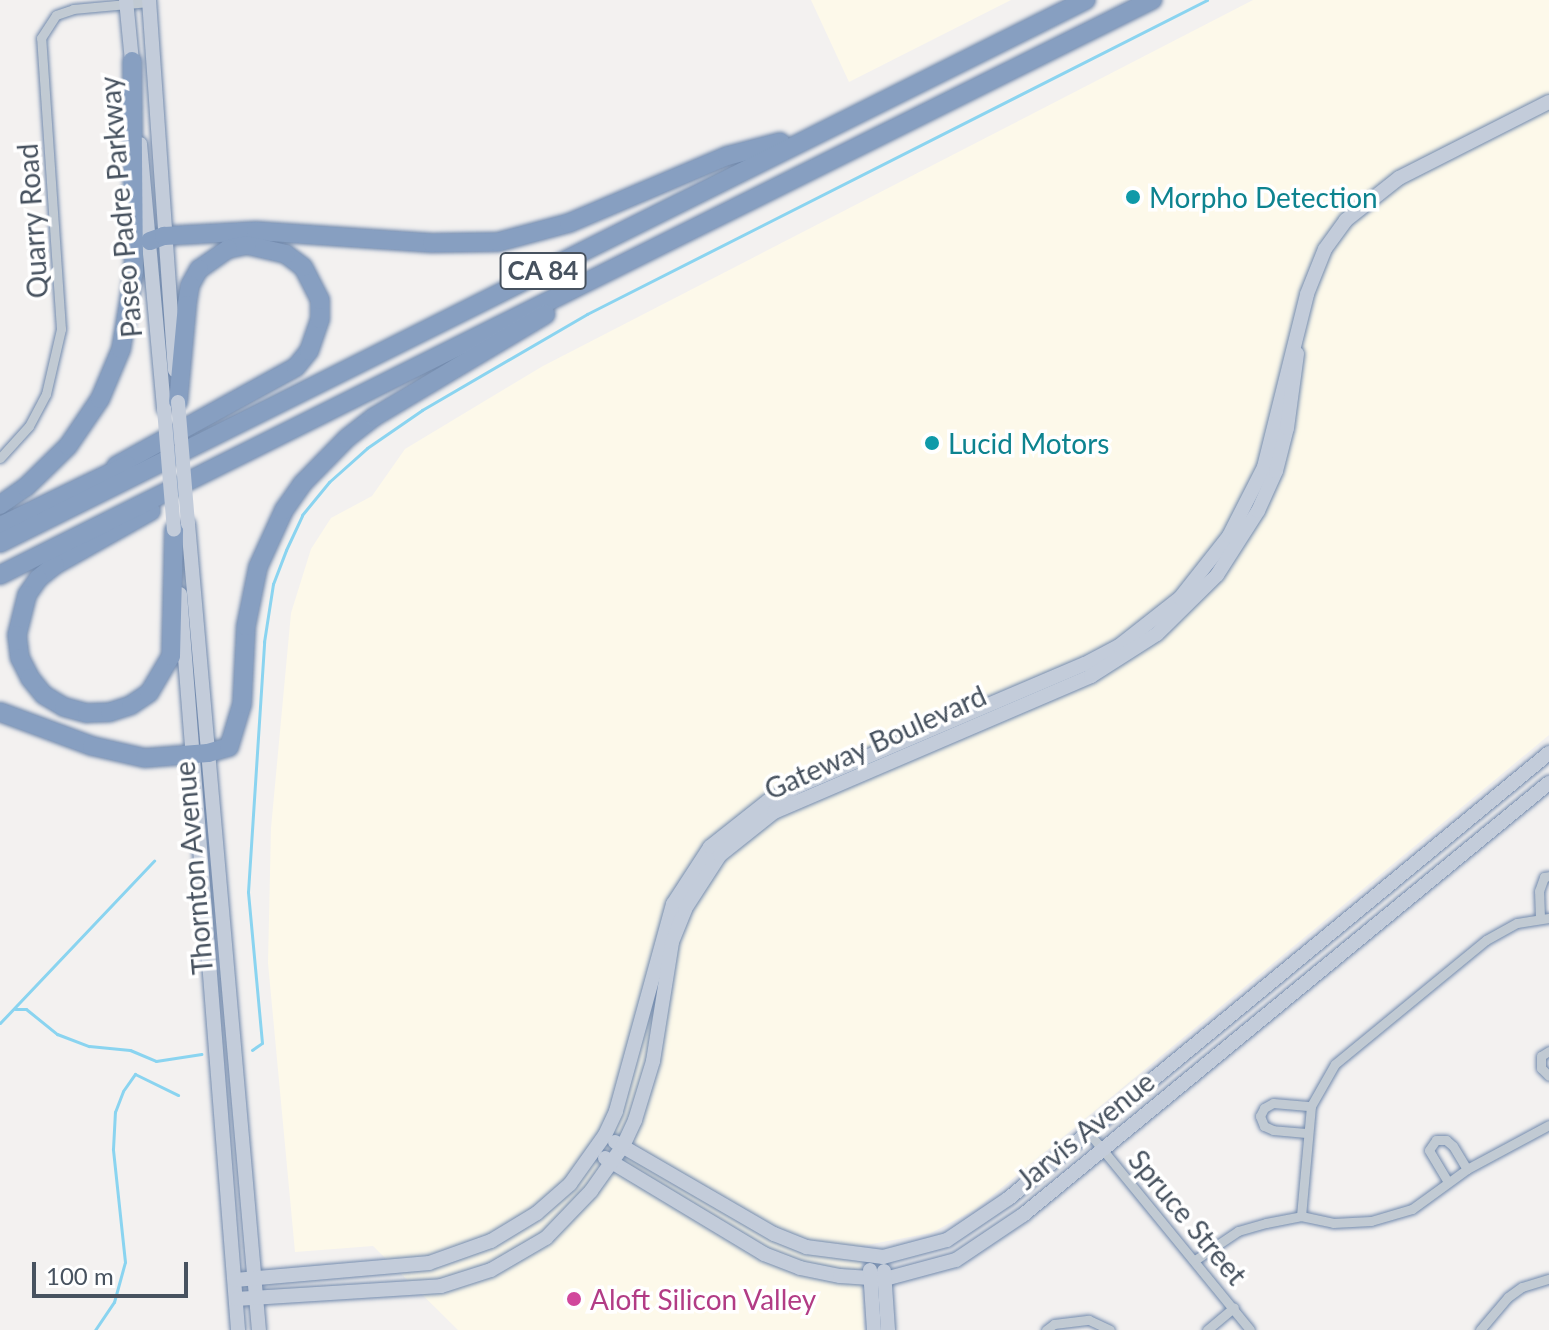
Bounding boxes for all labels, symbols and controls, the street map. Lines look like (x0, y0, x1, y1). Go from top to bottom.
street label: Paseo Padre Parkway (92, 75, 148, 339)
street label: Quarry Road (10, 142, 54, 300)
place label: Morpho Detection (1149, 180, 1378, 214)
marker: Morpho Detection (1124, 188, 1142, 206)
road number: CA 84 (499, 249, 587, 293)
place label: Lucid Motors (948, 426, 1109, 460)
marker: Lucid Motors (923, 434, 941, 452)
street label: Gateway Boulevard (759, 678, 991, 806)
street label: Thornton Avenue (167, 760, 219, 976)
street label: Jarvis Avenue (1009, 1064, 1161, 1196)
street label: Spruce Street (1122, 1143, 1254, 1291)
scale bar (36, 1246, 192, 1296)
text: 100 m (46, 1261, 114, 1290)
place label: Aloft Silicon Valley (590, 1282, 817, 1316)
marker: Aloft Silicon Valley (565, 1290, 583, 1308)

